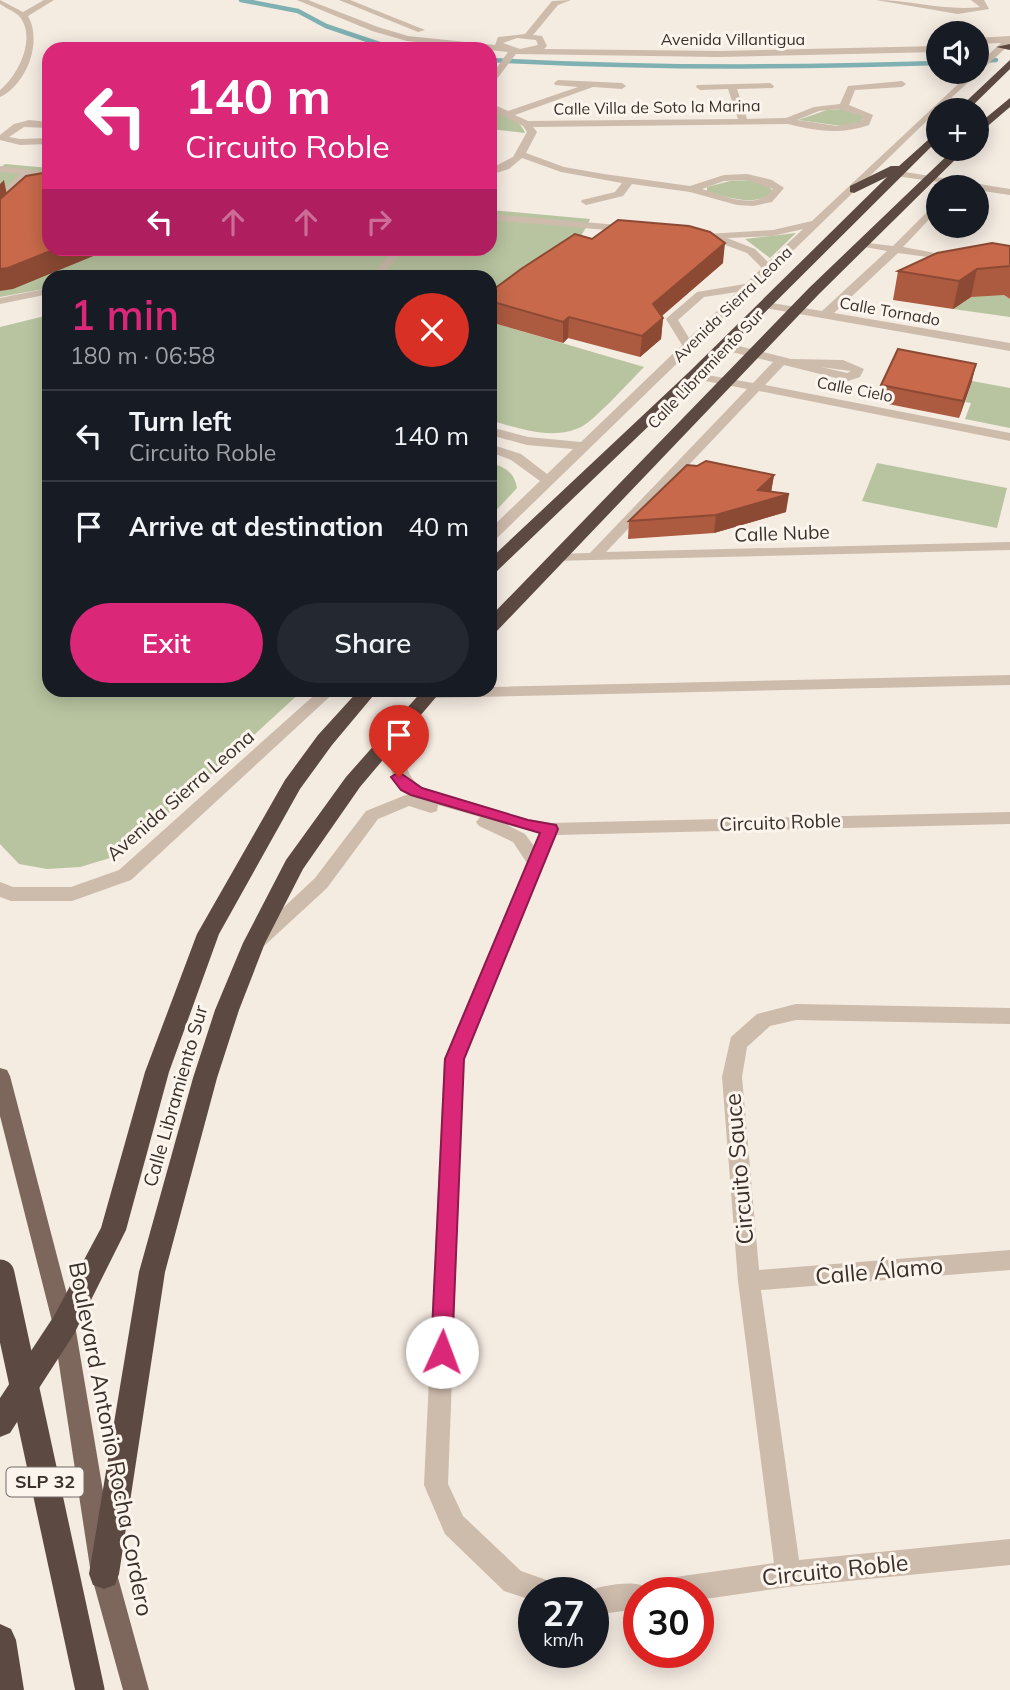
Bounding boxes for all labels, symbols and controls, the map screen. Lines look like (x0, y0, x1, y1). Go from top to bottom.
map controls (926, 21, 989, 238)
button: sound (926, 21, 989, 84)
street label: Avenida Villantigua (661, 29, 805, 49)
text: 140 m (185, 65, 331, 126)
icon: left (70, 70, 161, 161)
street label: Calle Villa de Soto la Marina (553, 95, 761, 119)
button: + (926, 98, 989, 161)
text: Circuito Roble (185, 126, 390, 166)
button: − (926, 175, 989, 238)
icon: left (141, 203, 179, 241)
icon: ahead (214, 203, 252, 241)
icon: ahead (287, 203, 325, 241)
icon: right (360, 203, 398, 241)
street label: Avenida Sierra Leona (668, 242, 796, 366)
text: 1 min (70, 288, 179, 341)
street label: Calle Tornado (838, 292, 942, 330)
button: close (395, 293, 469, 367)
street label: Calle Libramiento Sur (643, 305, 767, 433)
text: 180 m · 06:58 (70, 341, 215, 370)
street label: Calle Cielo (815, 372, 895, 406)
text: Turn left (129, 405, 231, 438)
icon: left (70, 417, 108, 455)
text: 140 m (393, 419, 469, 452)
text: Circuito Roble (129, 438, 276, 467)
icon: arrive (70, 508, 108, 546)
text: Arrive at destination (129, 510, 384, 543)
text: 40 m (408, 510, 469, 543)
street label: Calle Nube (734, 519, 830, 547)
button: Exit (70, 603, 263, 683)
button: Share (277, 603, 469, 683)
pin (369, 705, 429, 777)
icon: arrive (380, 716, 418, 754)
street label: Avenida Sierra Leona (101, 724, 259, 866)
street label: Circuito Roble (719, 808, 841, 836)
street label: Calle Libramiento Sur (138, 1002, 212, 1189)
street label: Circuito Sauce (717, 1092, 760, 1246)
street label: Calle Álamo (814, 1250, 944, 1291)
street label: Boulevard Antonio Rocha Cordero (63, 1259, 160, 1619)
position arrow (405, 1315, 479, 1389)
road number: SLP 32 (7, 1468, 84, 1497)
street label: Circuito Roble (760, 1547, 910, 1592)
speed limit sign: 30 (623, 1577, 714, 1668)
text: 27 (542, 1591, 585, 1635)
text: km/h (543, 1628, 584, 1651)

